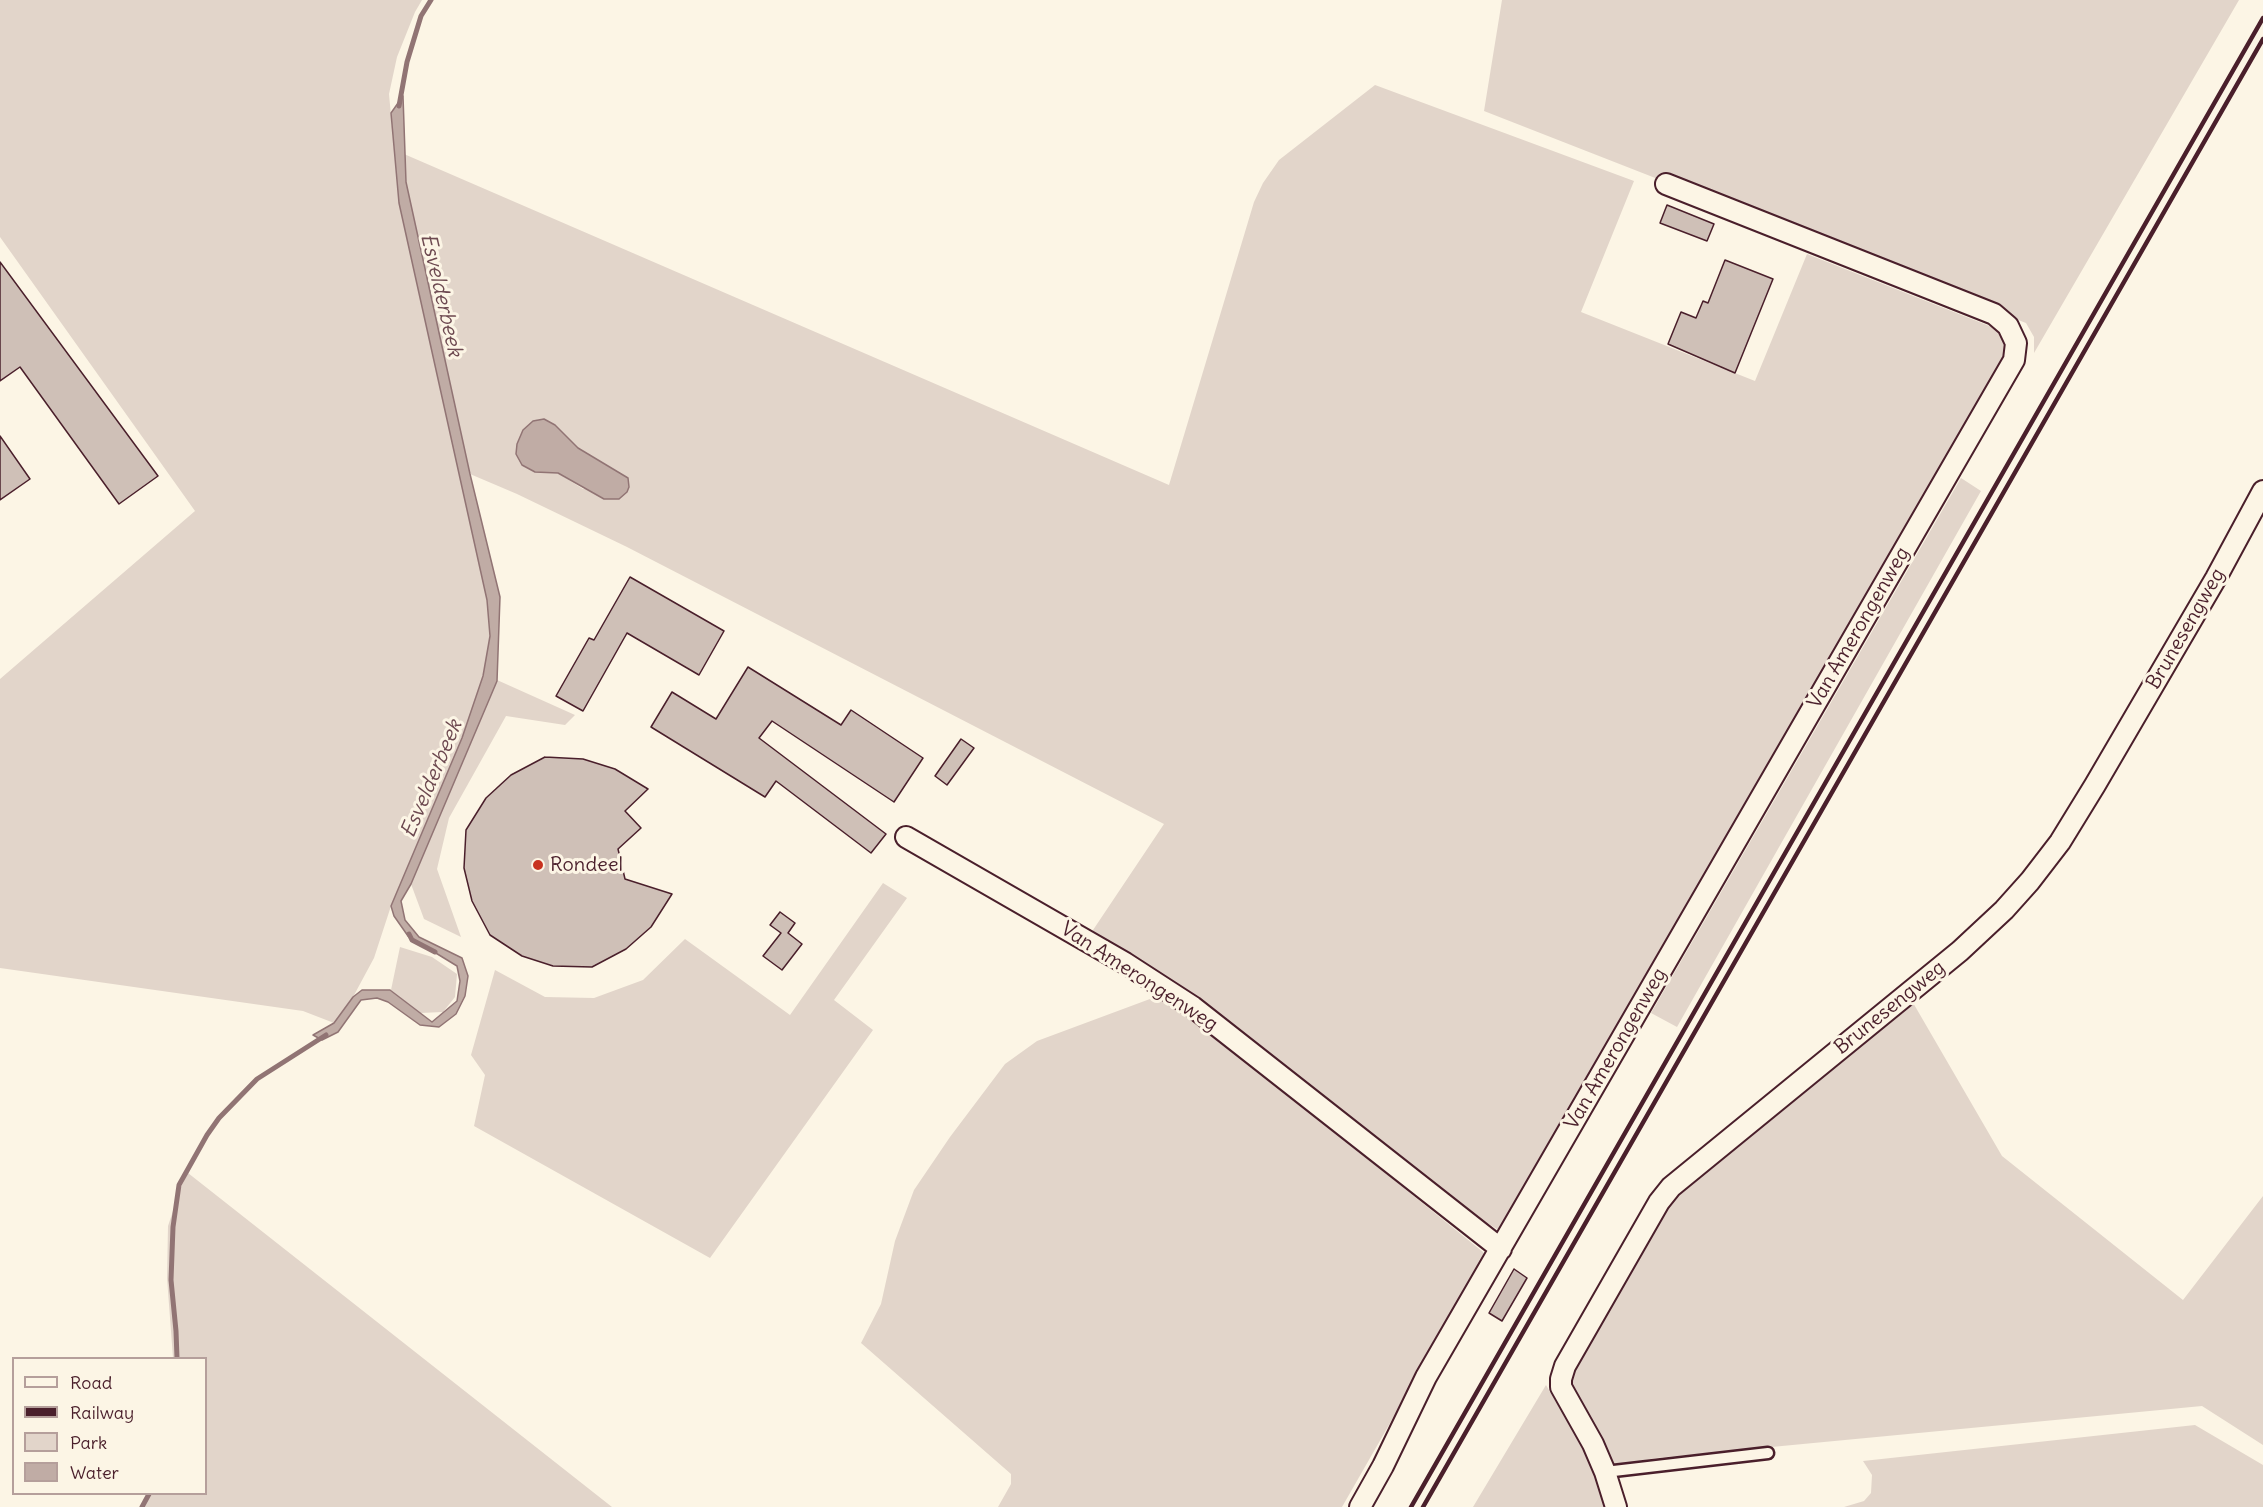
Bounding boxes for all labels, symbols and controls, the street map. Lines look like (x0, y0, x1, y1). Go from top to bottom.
water label: Esvelderbeek (415, 231, 467, 359)
street label: Van Amerongenweg (1803, 543, 1915, 713)
street label: Brunesengweg (2142, 564, 2230, 694)
water label: Esvelderbeek (396, 716, 468, 842)
place label: Rondeel (550, 853, 623, 877)
marker: Rondeel (531, 858, 545, 872)
street label: Van Amerongenweg (1056, 917, 1222, 1037)
street label: Brunesengweg (1830, 956, 1950, 1060)
street label: Van Amerongenweg (1560, 964, 1672, 1134)
legend (12, 1357, 207, 1495)
text: Road (70, 1371, 112, 1394)
text: Railway (70, 1401, 134, 1424)
text: Park (70, 1431, 107, 1454)
text: Water (70, 1461, 119, 1484)

